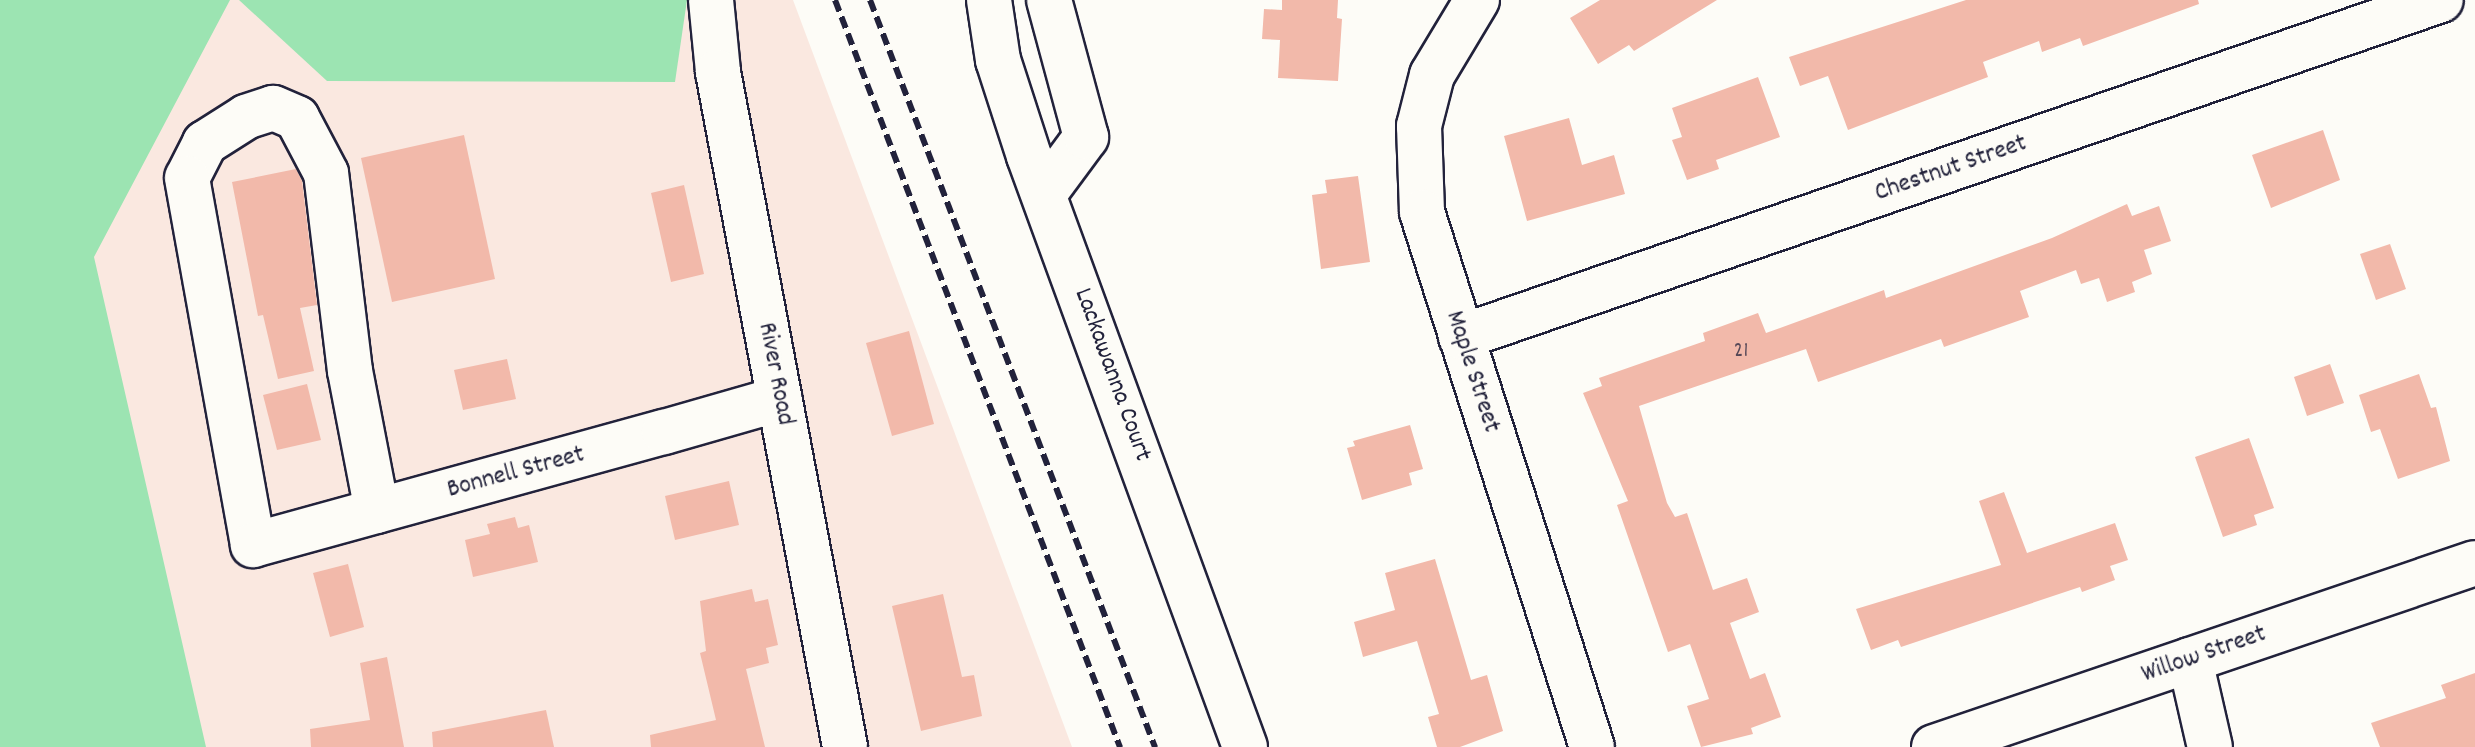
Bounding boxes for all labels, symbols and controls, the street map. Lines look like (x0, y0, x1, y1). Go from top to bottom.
street label: Chestnut Street (1871, 128, 2031, 210)
street label: Lackawanna Court (1066, 284, 1158, 466)
street label: Maple Street (1438, 307, 1506, 437)
street label: River Road (750, 320, 800, 428)
house number: 21 (1734, 339, 1748, 365)
street label: Bonnell Street (444, 440, 588, 506)
street label: Willow Street (2138, 619, 2270, 691)

